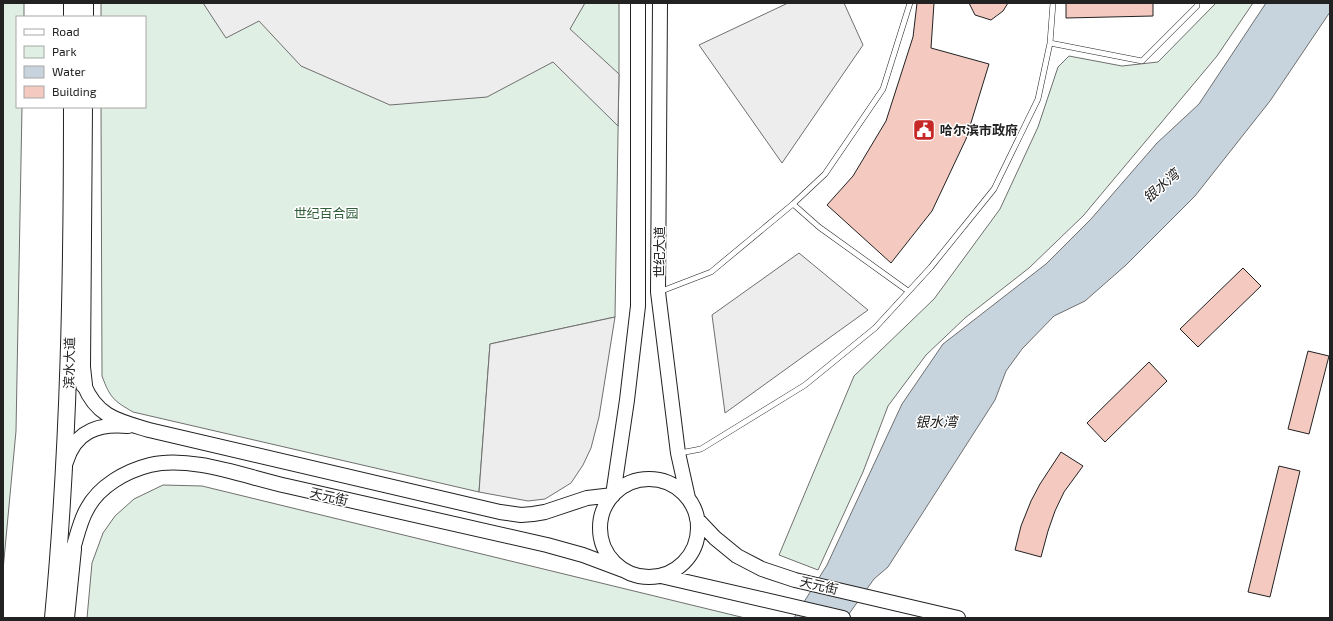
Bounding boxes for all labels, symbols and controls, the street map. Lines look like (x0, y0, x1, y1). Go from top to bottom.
legend (16, 16, 146, 108)
text: Road (52, 24, 80, 38)
text: Park (52, 44, 77, 58)
text: Water (52, 64, 86, 78)
text: Building (52, 84, 97, 98)
public building icon: 哈尔滨市政府 (911, 117, 937, 143)
place label: 哈尔滨市政府 (940, 122, 1018, 138)
water label: 银水湾 (1139, 164, 1184, 206)
park label: 世纪百合园 (293, 205, 359, 221)
street label: 世纪大道 (651, 226, 667, 278)
street label: 滨水大道 (61, 337, 77, 389)
water label: 银水湾 (915, 413, 959, 430)
street label: 天元街 (308, 484, 350, 508)
street label: 天元街 (798, 573, 840, 597)

